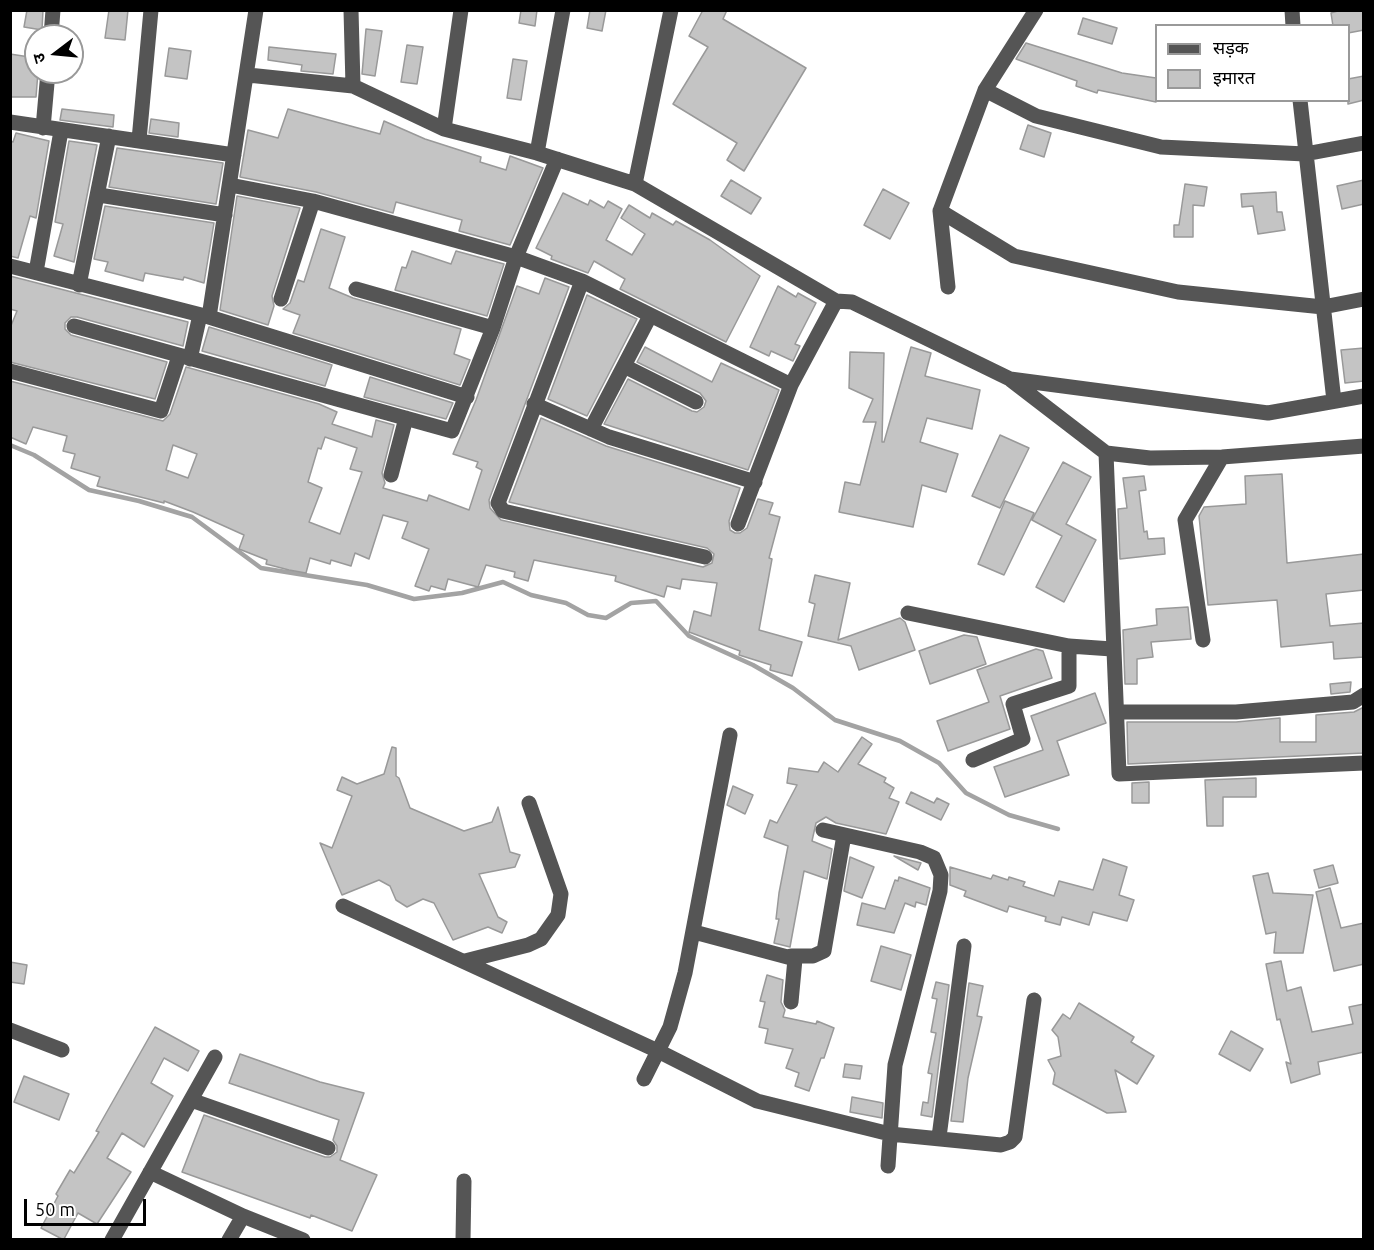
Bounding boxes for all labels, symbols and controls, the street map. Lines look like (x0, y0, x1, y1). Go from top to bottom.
north arrow (24, 24, 84, 84)
legend (1155, 24, 1350, 102)
text: सड़क (1213, 37, 1249, 57)
text: उ (29, 51, 49, 65)
text: इमारत (1213, 67, 1255, 87)
scale bar (27, 1187, 148, 1225)
text: 50 m (35, 1199, 75, 1219)

